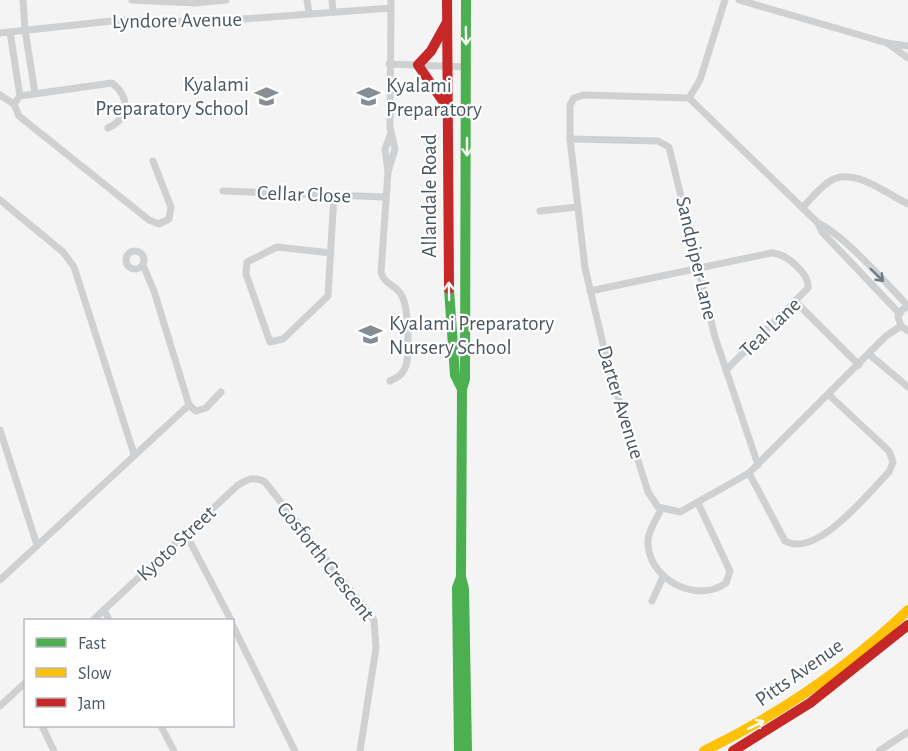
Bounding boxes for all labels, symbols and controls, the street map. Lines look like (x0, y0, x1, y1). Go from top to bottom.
street label: Lyndore Avenue (112, 9, 242, 32)
one-way arrow (461, 25, 472, 45)
place label: Kyalami Preparatory School (95, 74, 249, 119)
place label: Kyalami Preparatory (386, 75, 482, 120)
school or university icon: Kyalami Preparatory School (254, 83, 280, 109)
school or university icon: Kyalami Preparatory (355, 84, 381, 110)
street label: Allandale Road (419, 134, 440, 258)
one-way arrow (461, 136, 473, 156)
street label: Cellar Close (257, 182, 351, 207)
street label: Sandpiper Lane (672, 194, 721, 322)
one-way arrow (870, 268, 885, 282)
one-way arrow (444, 281, 455, 301)
street label: Teal Lane (736, 294, 805, 361)
place label: Kyalami Preparatory Nursery School (389, 313, 554, 358)
school or university icon: Kyalami Preparatory Nursery School (358, 322, 384, 348)
street label: Darter Avenue (593, 343, 648, 461)
street label: Gosforth Crescent (273, 498, 378, 625)
street label: Kyoto Street (133, 502, 220, 585)
legend (24, 619, 234, 727)
text: Fast (78, 635, 106, 653)
street label: Pitts Avenue (752, 635, 847, 710)
text: Slow (78, 665, 111, 683)
text: Jam (78, 695, 106, 713)
one-way arrow (747, 719, 765, 730)

